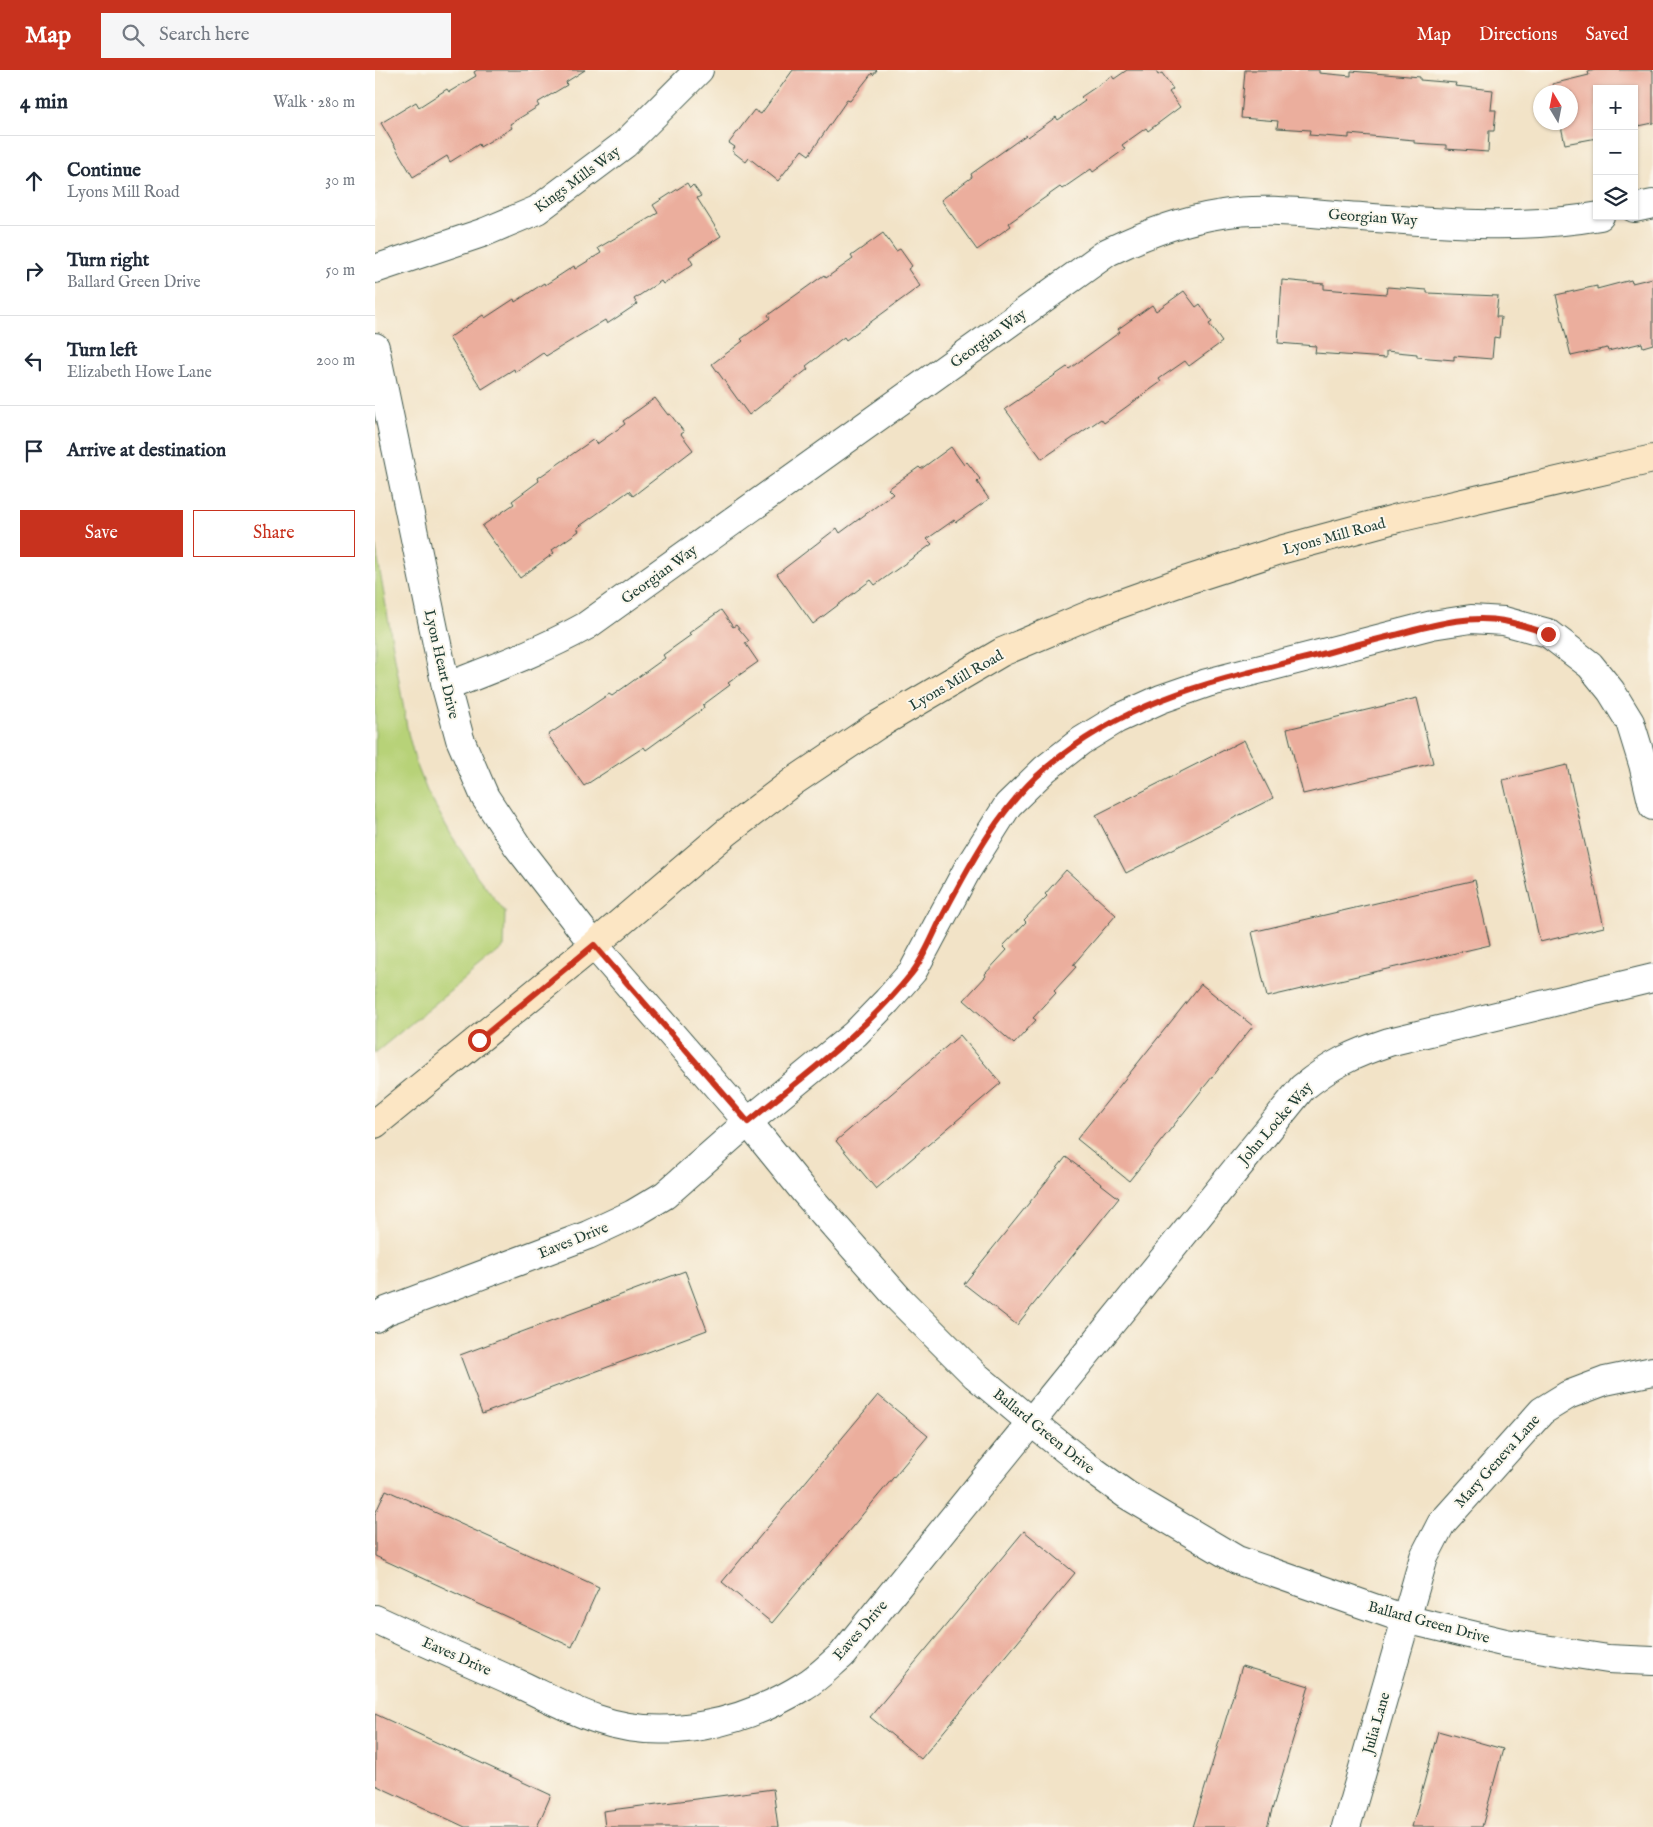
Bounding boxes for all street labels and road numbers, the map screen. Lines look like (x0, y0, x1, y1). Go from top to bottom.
street label: Kings Mills Way (531, 142, 624, 217)
street label: Georgian Way (1328, 205, 1419, 230)
street label: Georgian Way (947, 304, 1031, 372)
street label: Lyons Mill Road (1281, 513, 1389, 559)
street label: Georgian Way (618, 540, 702, 608)
street label: Lyon Heart Drive (420, 608, 463, 721)
street label: Lyons Mill Road (906, 645, 1008, 715)
street label: John Locke Way (1233, 1078, 1317, 1170)
street label: Eaves Drive (535, 1218, 611, 1263)
street label: Ballard Green Drive (989, 1385, 1098, 1478)
street label: Mary Geneva Lane (1451, 1411, 1544, 1512)
street label: Eaves Drive (829, 1596, 892, 1664)
street label: Ballard Green Drive (1366, 1597, 1492, 1648)
street label: Eaves Drive (419, 1633, 494, 1680)
street label: Julia Lane (1358, 1690, 1394, 1758)

